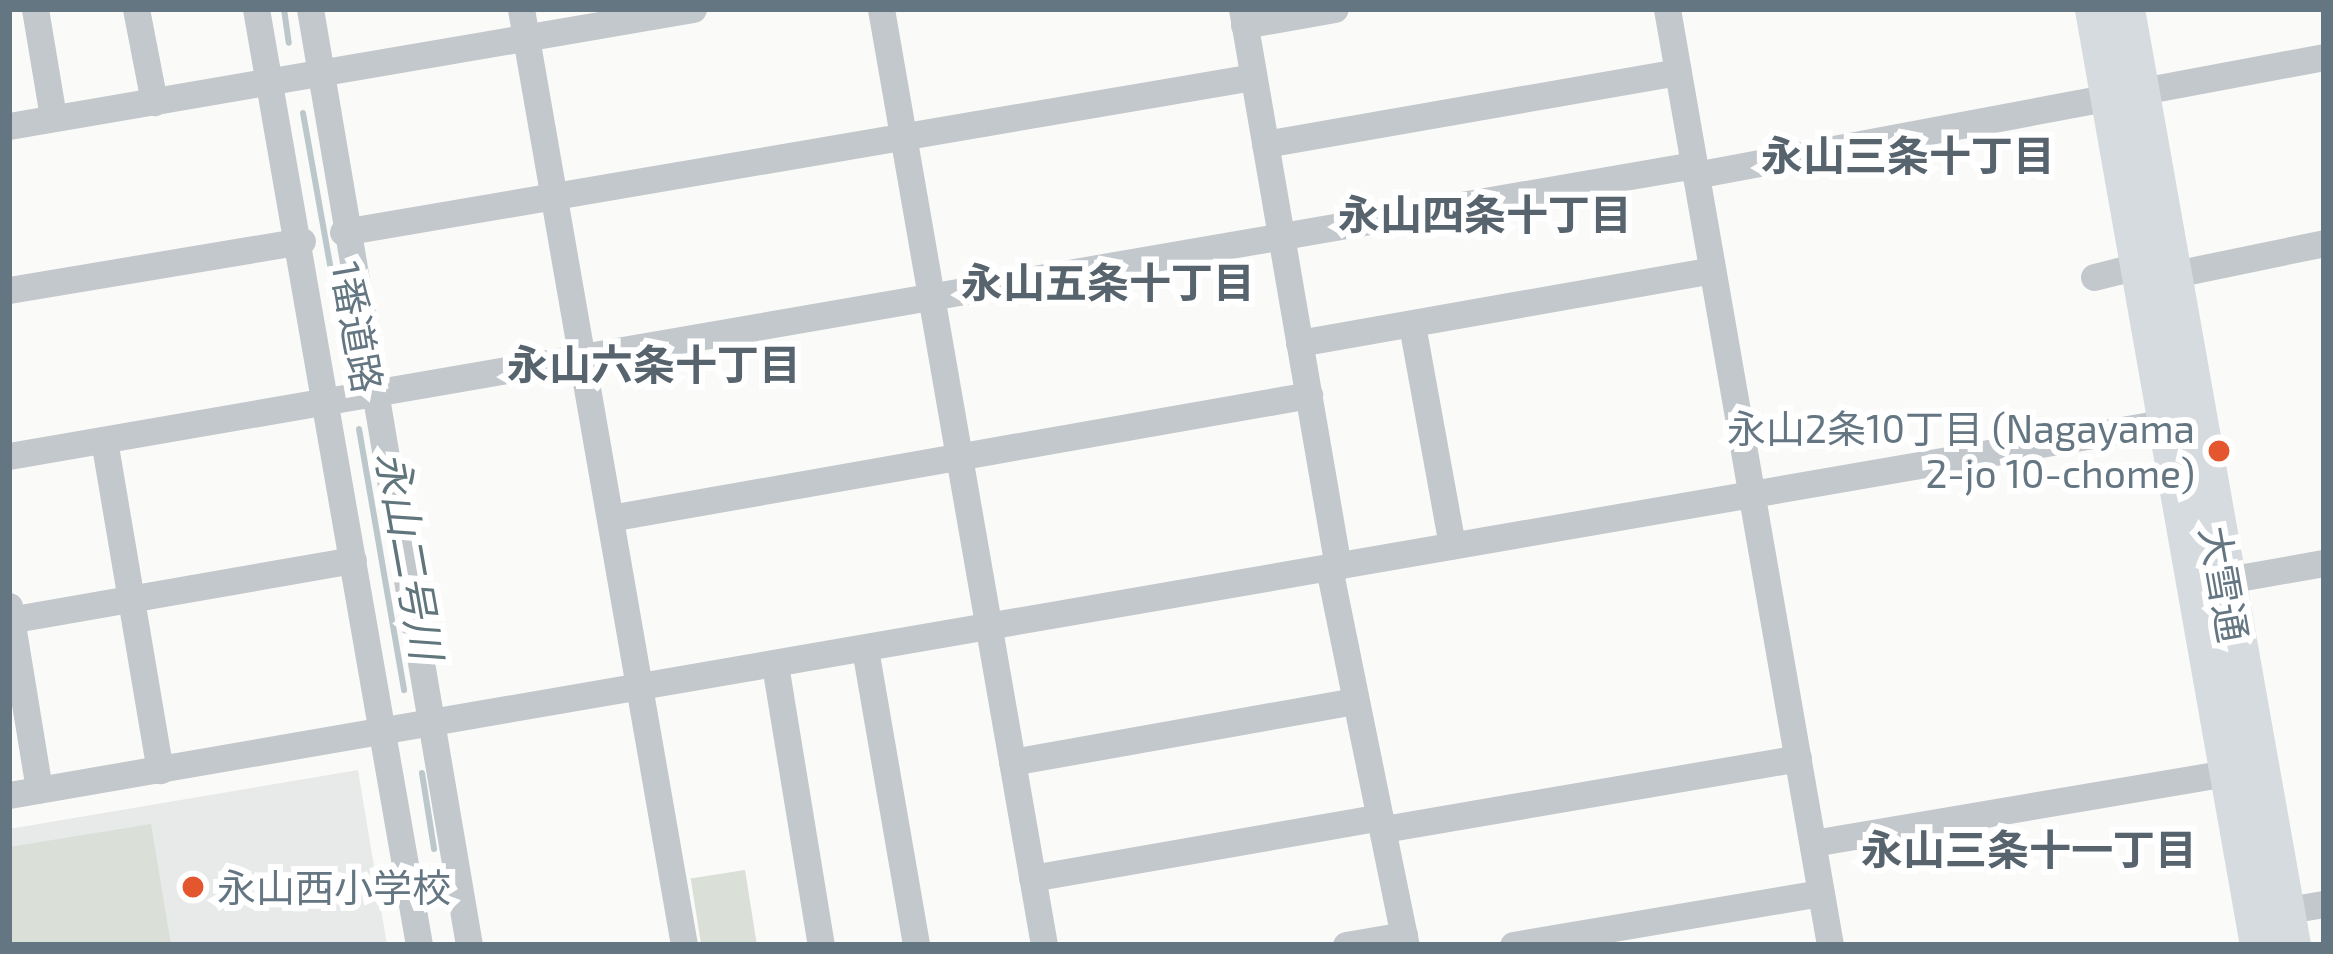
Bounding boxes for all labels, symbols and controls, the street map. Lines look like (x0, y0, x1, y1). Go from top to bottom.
district label: 永山三条十丁目 (1761, 129, 2055, 179)
district label: 永山四条十丁目 (1338, 188, 1632, 238)
district label: 永山五条十丁目 (961, 256, 1255, 306)
street label: 1番道路 (322, 258, 392, 396)
district label: 永山六条十丁目 (507, 338, 801, 388)
place label: 永山2条10丁目 (Nagayama 2-jo 10-chome) (1728, 406, 2195, 497)
marker: 永山2条10丁目 (Nagayama 2-jo 10-chome) (2206, 438, 2232, 464)
water label: 永山二号川 (368, 447, 454, 663)
street label: 大雪通 (2191, 522, 2257, 646)
district label: 永山三条十一丁目 (1861, 823, 2197, 873)
place label: 永山西小学校 (217, 864, 451, 910)
marker: 永山西小学校 (180, 874, 206, 900)

